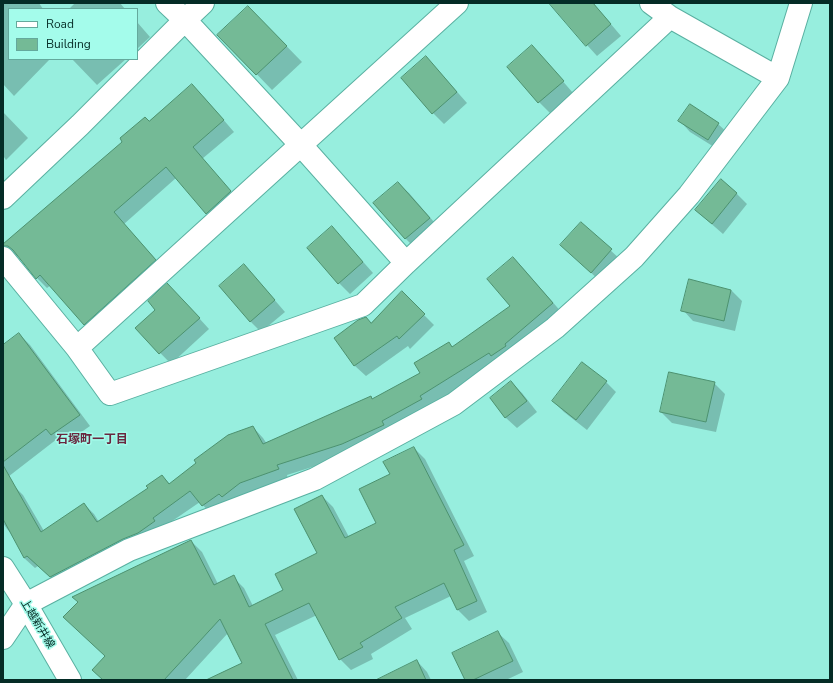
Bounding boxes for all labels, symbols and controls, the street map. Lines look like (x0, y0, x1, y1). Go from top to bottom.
legend (8, 8, 138, 60)
text: Road (46, 16, 74, 32)
text: Building (46, 36, 91, 52)
district label: 石塚町一丁目 (56, 433, 128, 447)
street label: 上越新井線 (17, 597, 57, 651)

